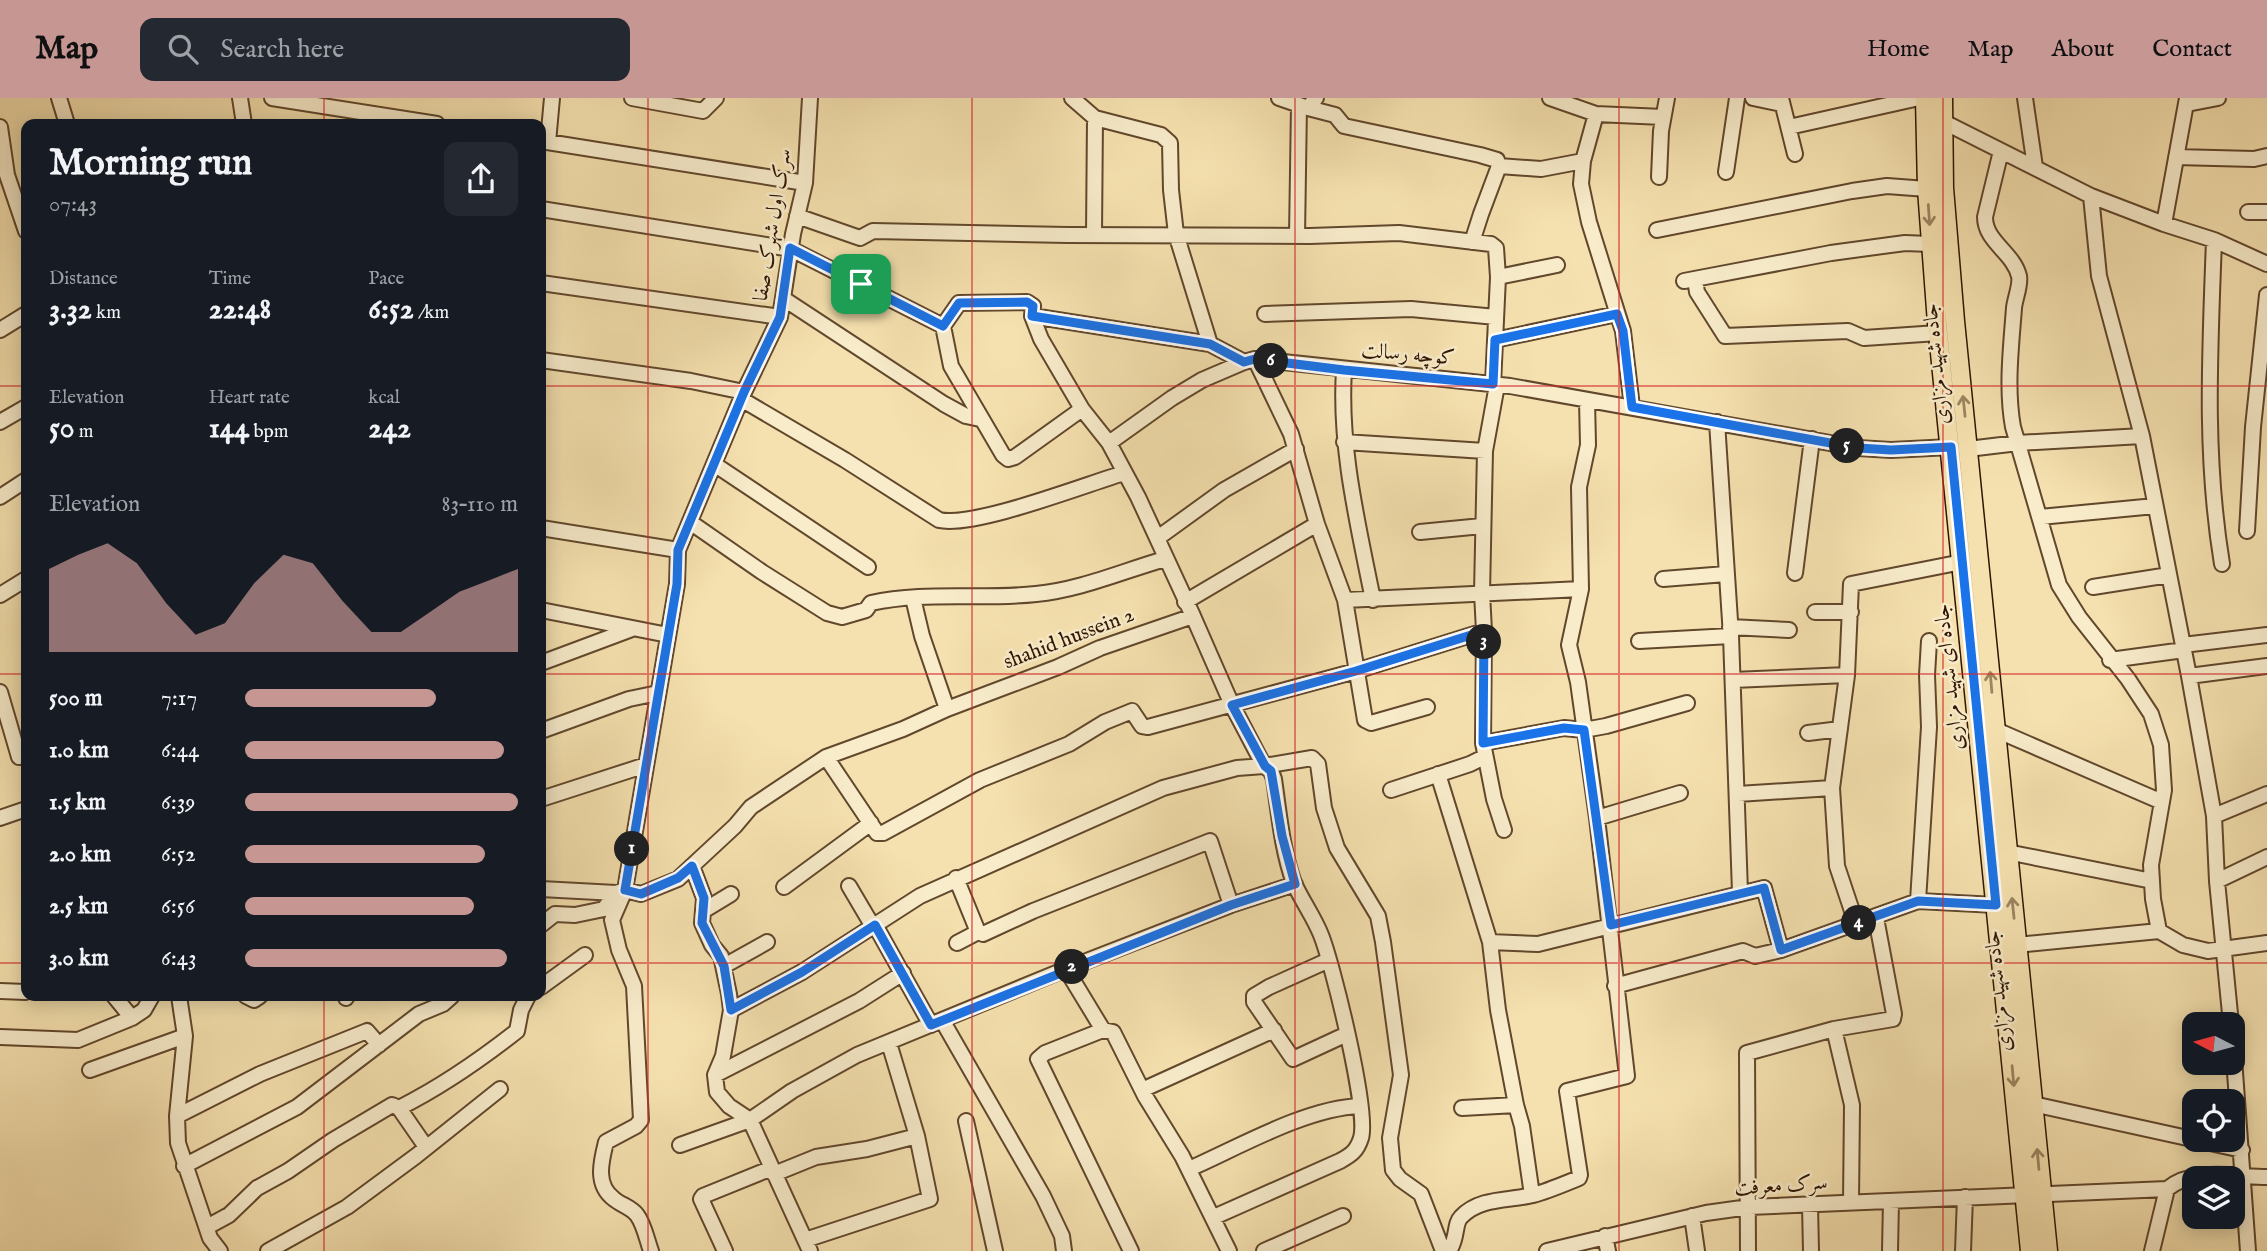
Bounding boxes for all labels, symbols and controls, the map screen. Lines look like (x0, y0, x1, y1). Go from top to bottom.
search box (140, 18, 630, 81)
text: Map (35, 28, 98, 70)
icon: search (164, 30, 202, 68)
text: Search here (220, 33, 344, 66)
text: Home (1867, 34, 1930, 65)
text: Map (1968, 34, 2014, 65)
text: About (2052, 34, 2114, 65)
text: Contact (2152, 34, 2232, 65)
text: Morning run (49, 140, 252, 188)
button: share (444, 142, 518, 216)
street label: سرک اول شهرک صفا (748, 147, 798, 303)
text: 07:43 (49, 190, 97, 219)
one-way arrow (1922, 203, 1935, 226)
pin (831, 254, 891, 314)
icon: arrive (842, 265, 880, 303)
text: Distance (49, 267, 118, 291)
text: Time (209, 267, 251, 291)
text: Pace (368, 267, 404, 291)
text: 3.32 (49, 291, 92, 329)
text: 22:48 (209, 291, 271, 329)
text: 6:52 (368, 291, 414, 329)
text: km (92, 301, 121, 325)
text: /km (414, 301, 449, 325)
street label: جاده شهید مزاری (1917, 302, 1957, 426)
street label: کوچه رسالت (1360, 337, 1456, 373)
pin: 6 (1254, 344, 1288, 378)
text: 6 (1266, 348, 1275, 372)
text: Elevation (49, 386, 124, 410)
text: Heart rate (209, 386, 290, 410)
text: kcal (368, 386, 400, 410)
one-way arrow (1958, 396, 1971, 418)
text: 50 (49, 410, 75, 448)
text: 144 (209, 410, 249, 448)
text: 242 (368, 410, 411, 448)
text: m (75, 420, 93, 444)
text: bpm (249, 420, 288, 444)
pin: 5 (1829, 428, 1864, 464)
text: 5 (1843, 433, 1850, 457)
text: Elevation (49, 490, 140, 519)
text: 83–110 m (442, 490, 518, 519)
street label: shahid hussein 2 (1000, 602, 1138, 676)
street label: جاده ای شهید مزاری (1929, 602, 1971, 752)
pin: 3 (1466, 624, 1502, 660)
text: 3 (1480, 629, 1487, 653)
one-way arrow (1985, 671, 1998, 693)
text: 500 m (49, 684, 103, 713)
text: 7:17 (161, 684, 197, 713)
text: 1.0 km (49, 736, 109, 765)
text: 6:44 (161, 736, 199, 765)
text: 1.5 km (49, 788, 106, 817)
text: 6:39 (161, 788, 195, 817)
pin: 1 (614, 832, 650, 866)
text: 1 (628, 836, 635, 860)
text: 2.0 km (49, 840, 111, 869)
text: 6:52 (161, 840, 196, 869)
text: 2.5 km (49, 892, 108, 921)
text: 6:56 (161, 892, 195, 921)
one-way arrow (2007, 897, 2020, 920)
pin: 4 (1842, 906, 1876, 940)
text: 4 (1854, 910, 1863, 934)
street label: جاده شهید مزاری (1979, 929, 2019, 1053)
text: 3.0 km (49, 944, 109, 973)
text: 6:43 (161, 944, 197, 973)
pin: 2 (1054, 950, 1090, 984)
text: 2 (1067, 954, 1076, 978)
north arrow (2182, 1012, 2245, 1074)
map controls (2182, 1012, 2245, 1229)
one-way arrow (2007, 1064, 2020, 1086)
button: locate (2182, 1089, 2245, 1152)
one-way arrow (2031, 1148, 2044, 1171)
button: layers (2182, 1166, 2245, 1229)
street label: سرک معرفت (1733, 1169, 1829, 1203)

